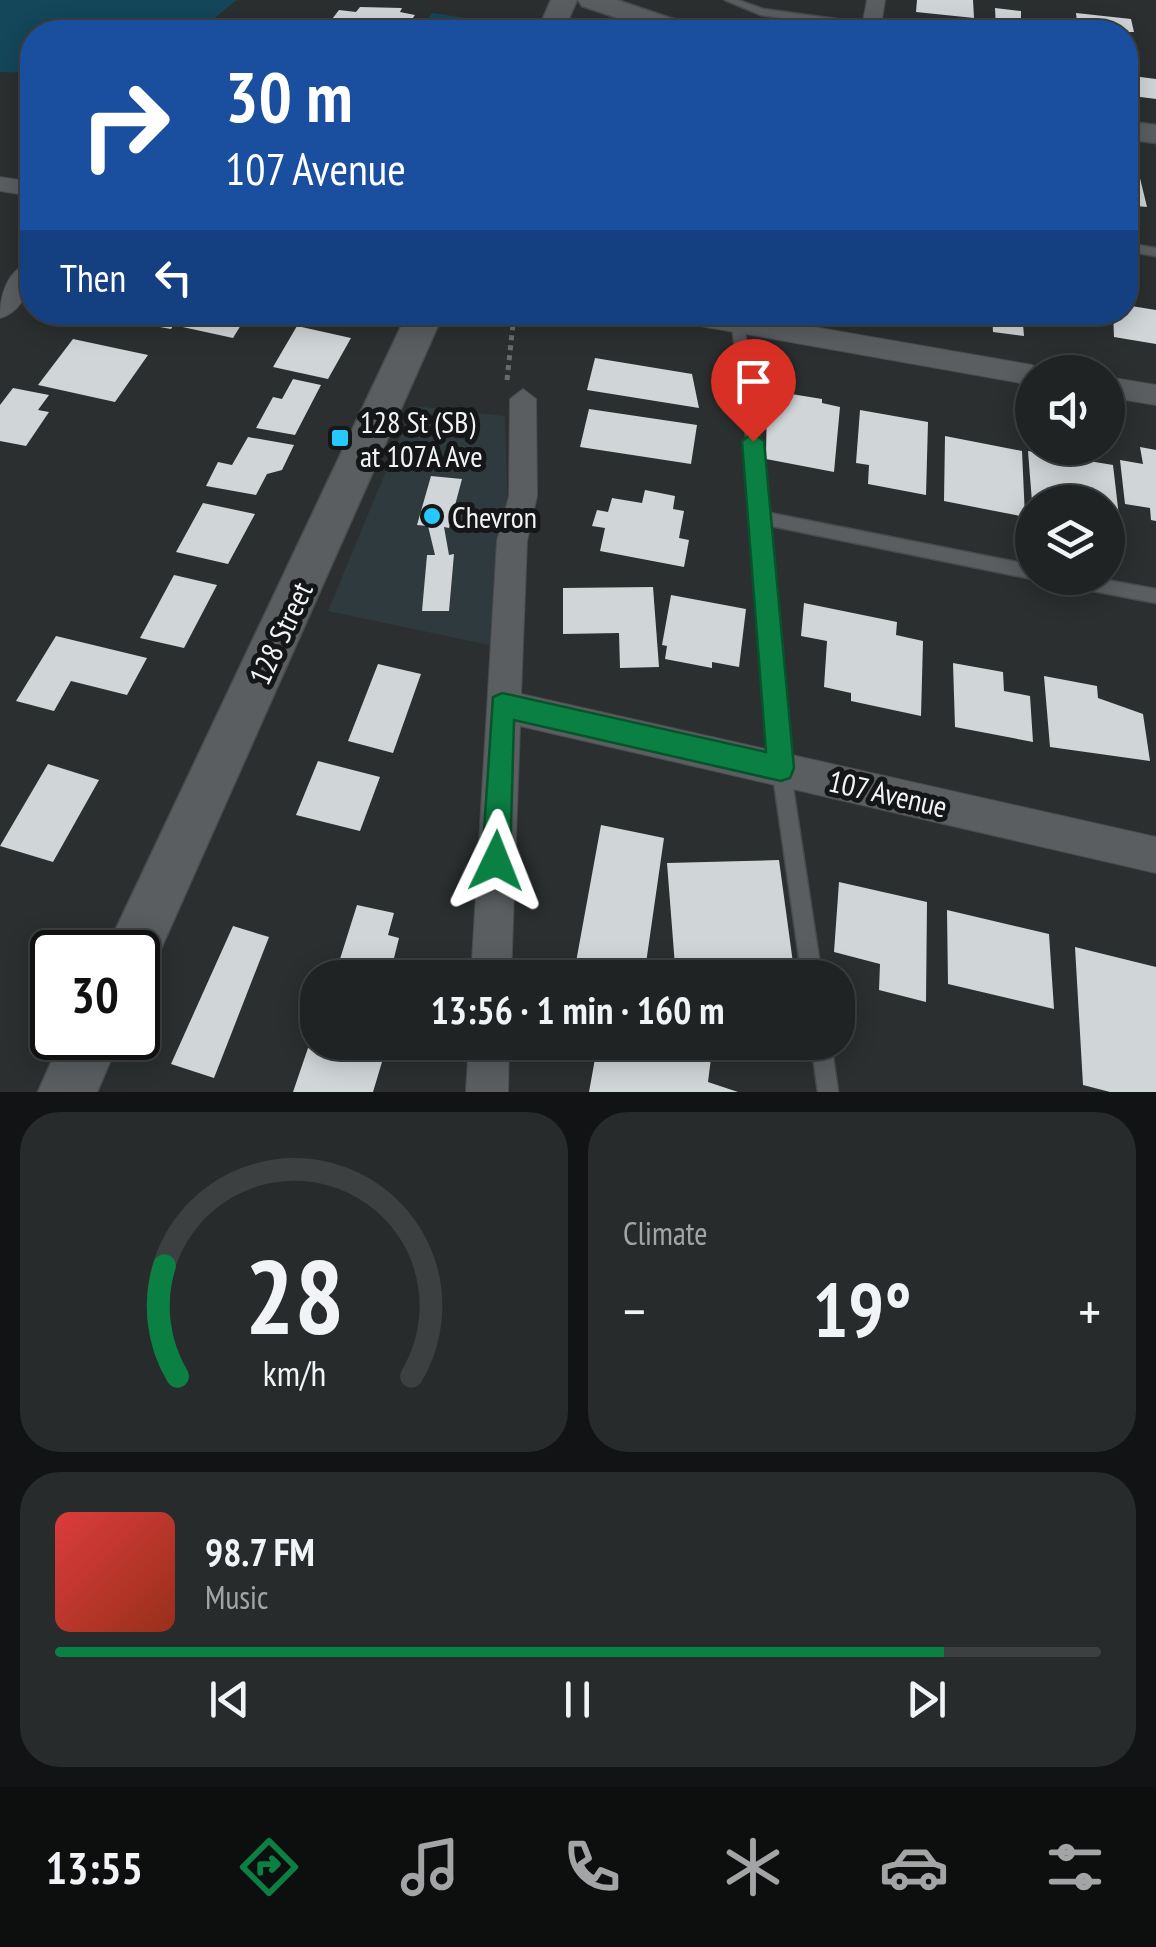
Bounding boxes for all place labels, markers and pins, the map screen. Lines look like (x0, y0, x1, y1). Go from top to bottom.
pin (711, 339, 796, 442)
place label: 128 St (SB) at 107A Ave (360, 402, 483, 475)
marker: 128 St (SB) at 107A Ave (329, 427, 351, 449)
place label: Chevron (452, 497, 537, 536)
marker: Chevron (421, 505, 443, 527)

